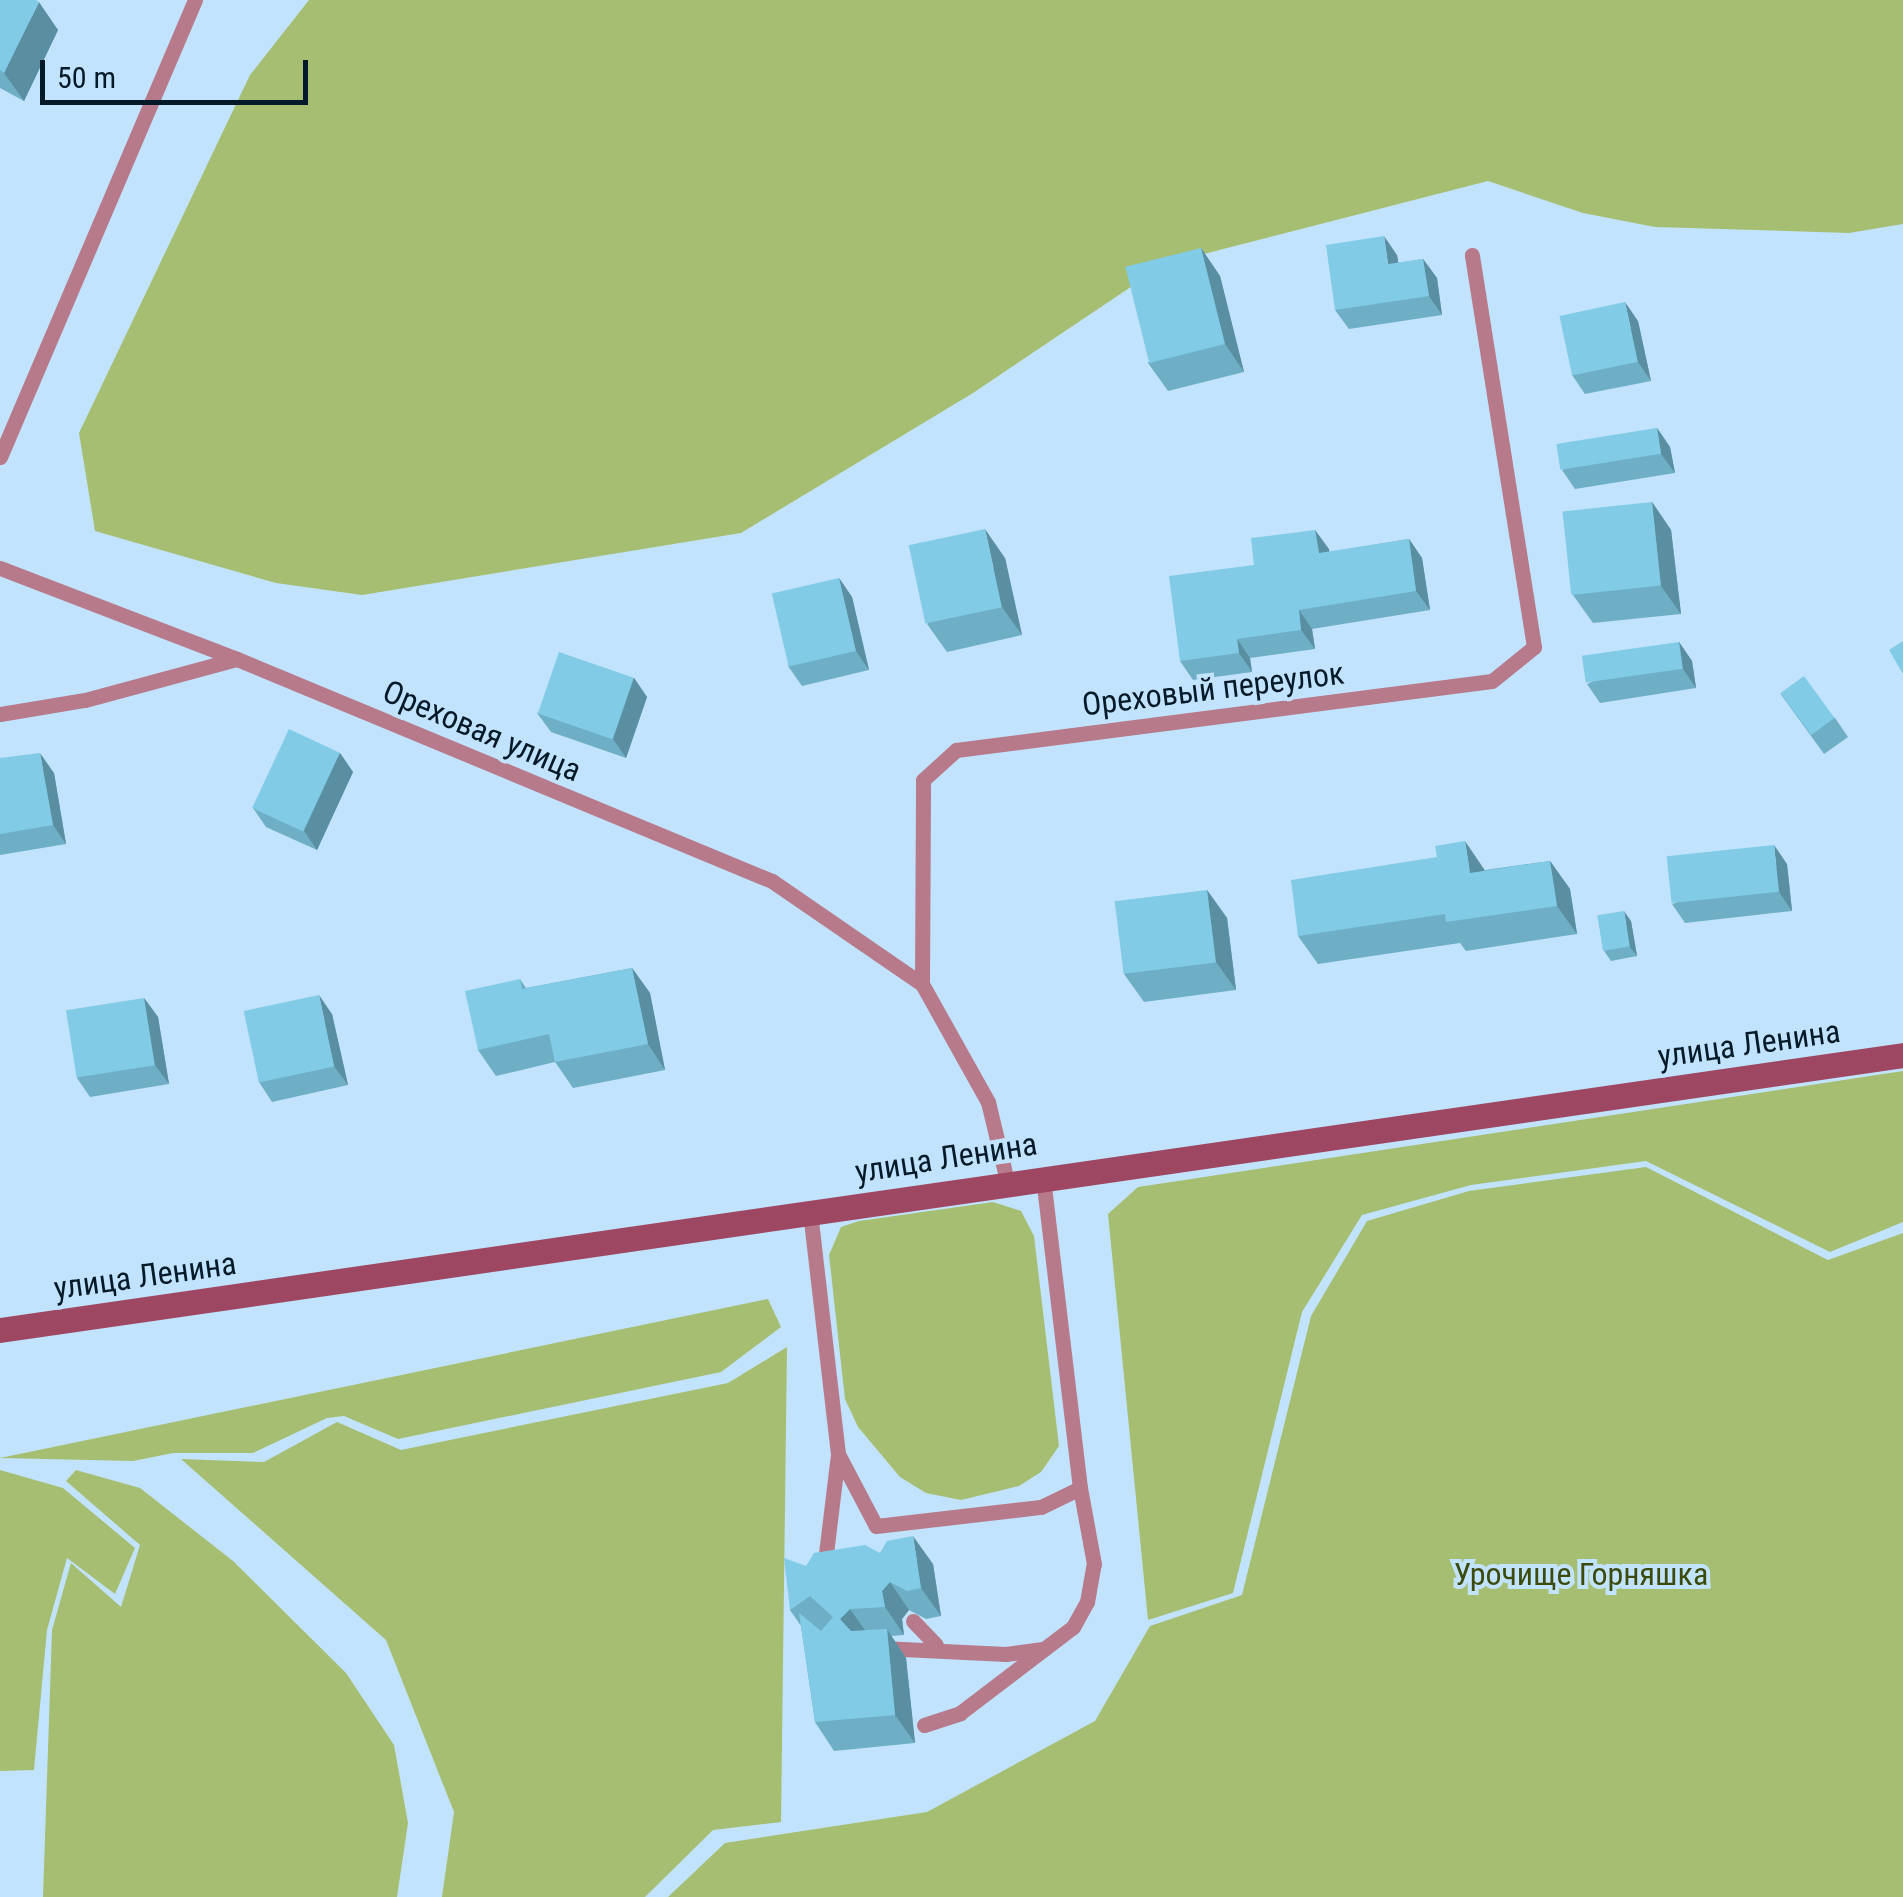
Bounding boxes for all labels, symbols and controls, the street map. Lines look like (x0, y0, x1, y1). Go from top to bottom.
scale bar (45, 40, 312, 102)
text: 50 m (57, 60, 116, 95)
street label: Ореховый переулок (1080, 654, 1346, 724)
street label: Ореховая улица (377, 672, 587, 790)
street label: улица Ленина (1655, 1012, 1843, 1076)
street label: улица Ленина (852, 1125, 1040, 1191)
street label: улица Ленина (51, 1244, 239, 1308)
park label: Урочище Горняшка (1454, 1555, 1708, 1593)

